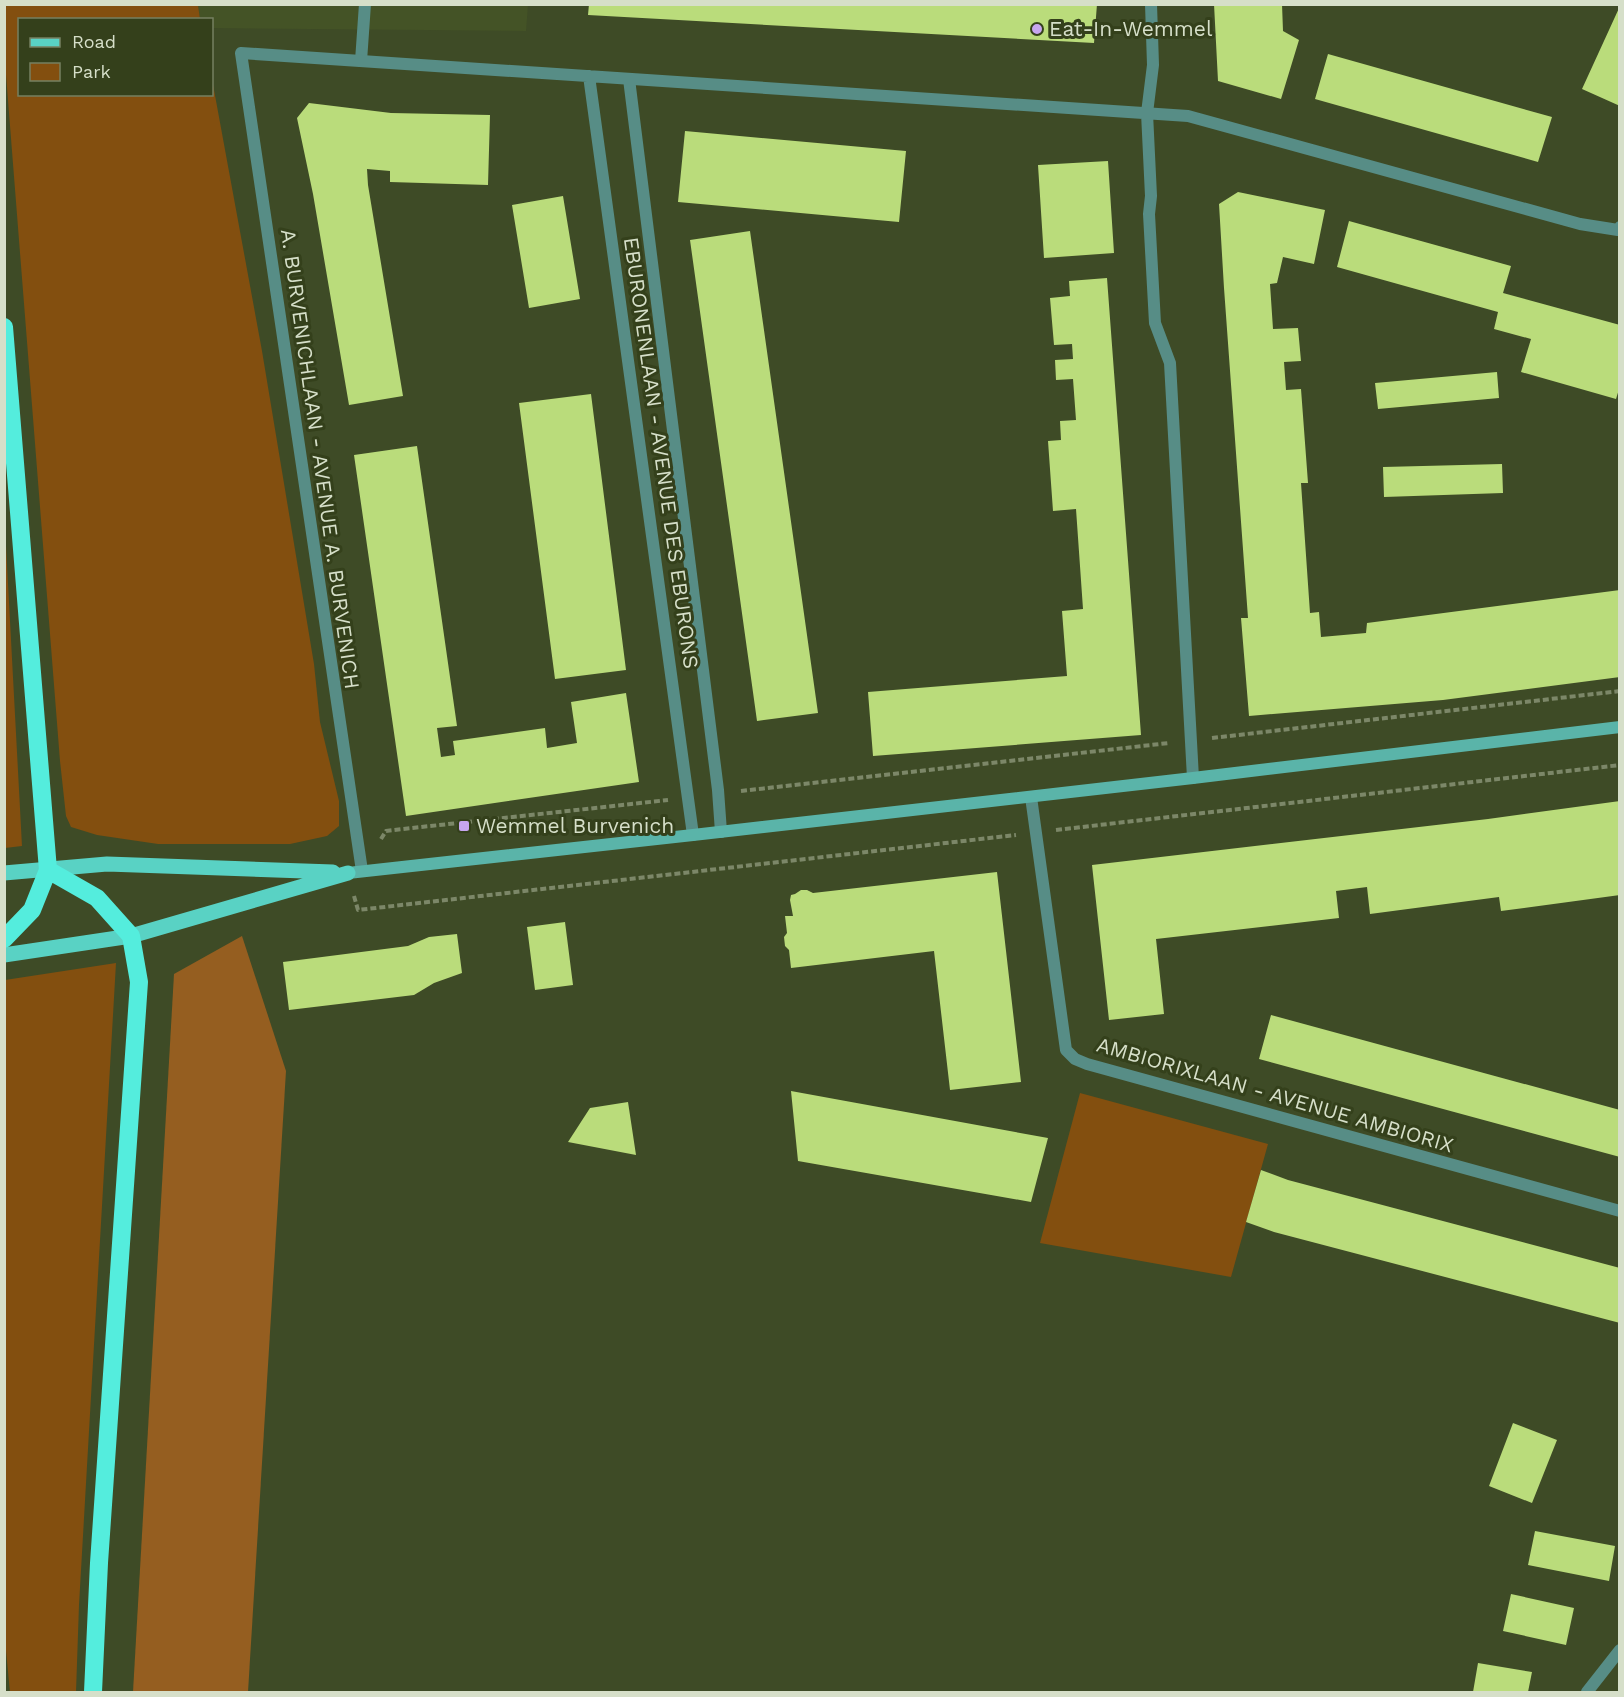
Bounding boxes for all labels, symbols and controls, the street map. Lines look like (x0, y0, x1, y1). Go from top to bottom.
place label: Eat-In-Wemmel (1049, 16, 1213, 41)
legend (18, 18, 213, 96)
marker: Eat-In-Wemmel (1030, 22, 1044, 36)
text: Road (72, 31, 116, 52)
text: Park (72, 61, 111, 82)
street label: A. BURVENICHLAAN - AVENUE A. BURVENICH (276, 227, 365, 691)
street label: EBURONENLAAN - AVENUE DES EBURONS (619, 235, 704, 670)
place label: Wemmel Burvenich (476, 813, 674, 838)
marker: Wemmel Burvenich (457, 819, 471, 833)
street label: AMBIORIXLAAN - AVENUE AMBIORIX (1094, 1032, 1456, 1158)

